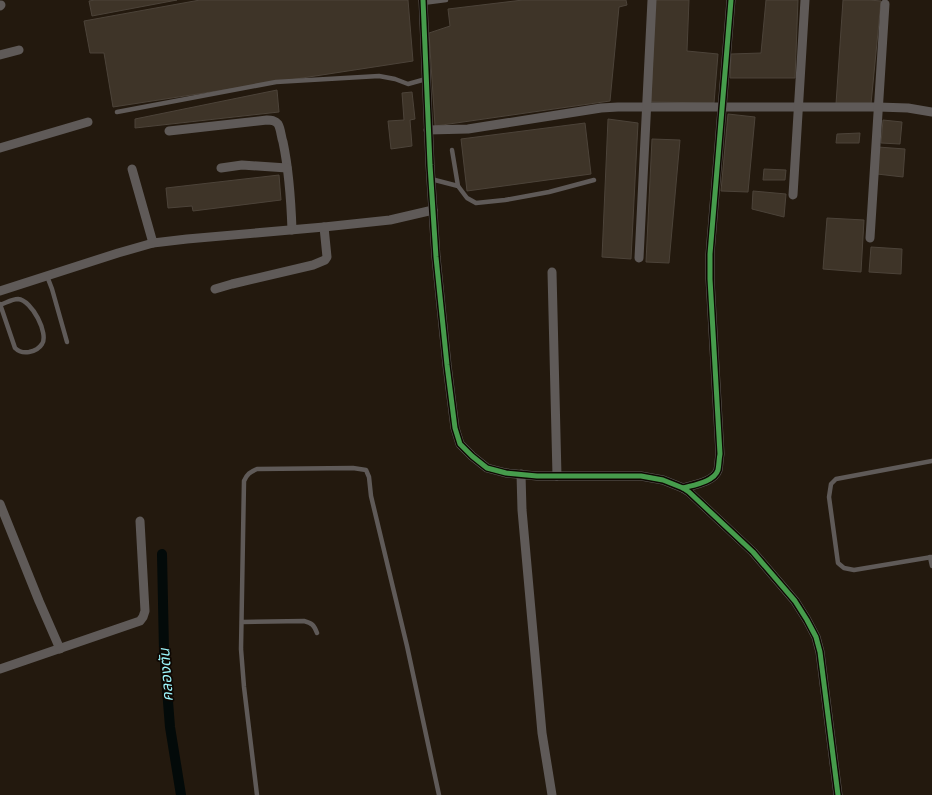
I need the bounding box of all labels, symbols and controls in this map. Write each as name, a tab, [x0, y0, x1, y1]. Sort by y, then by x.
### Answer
water label: คลองตัน	[154, 647, 176, 702]

